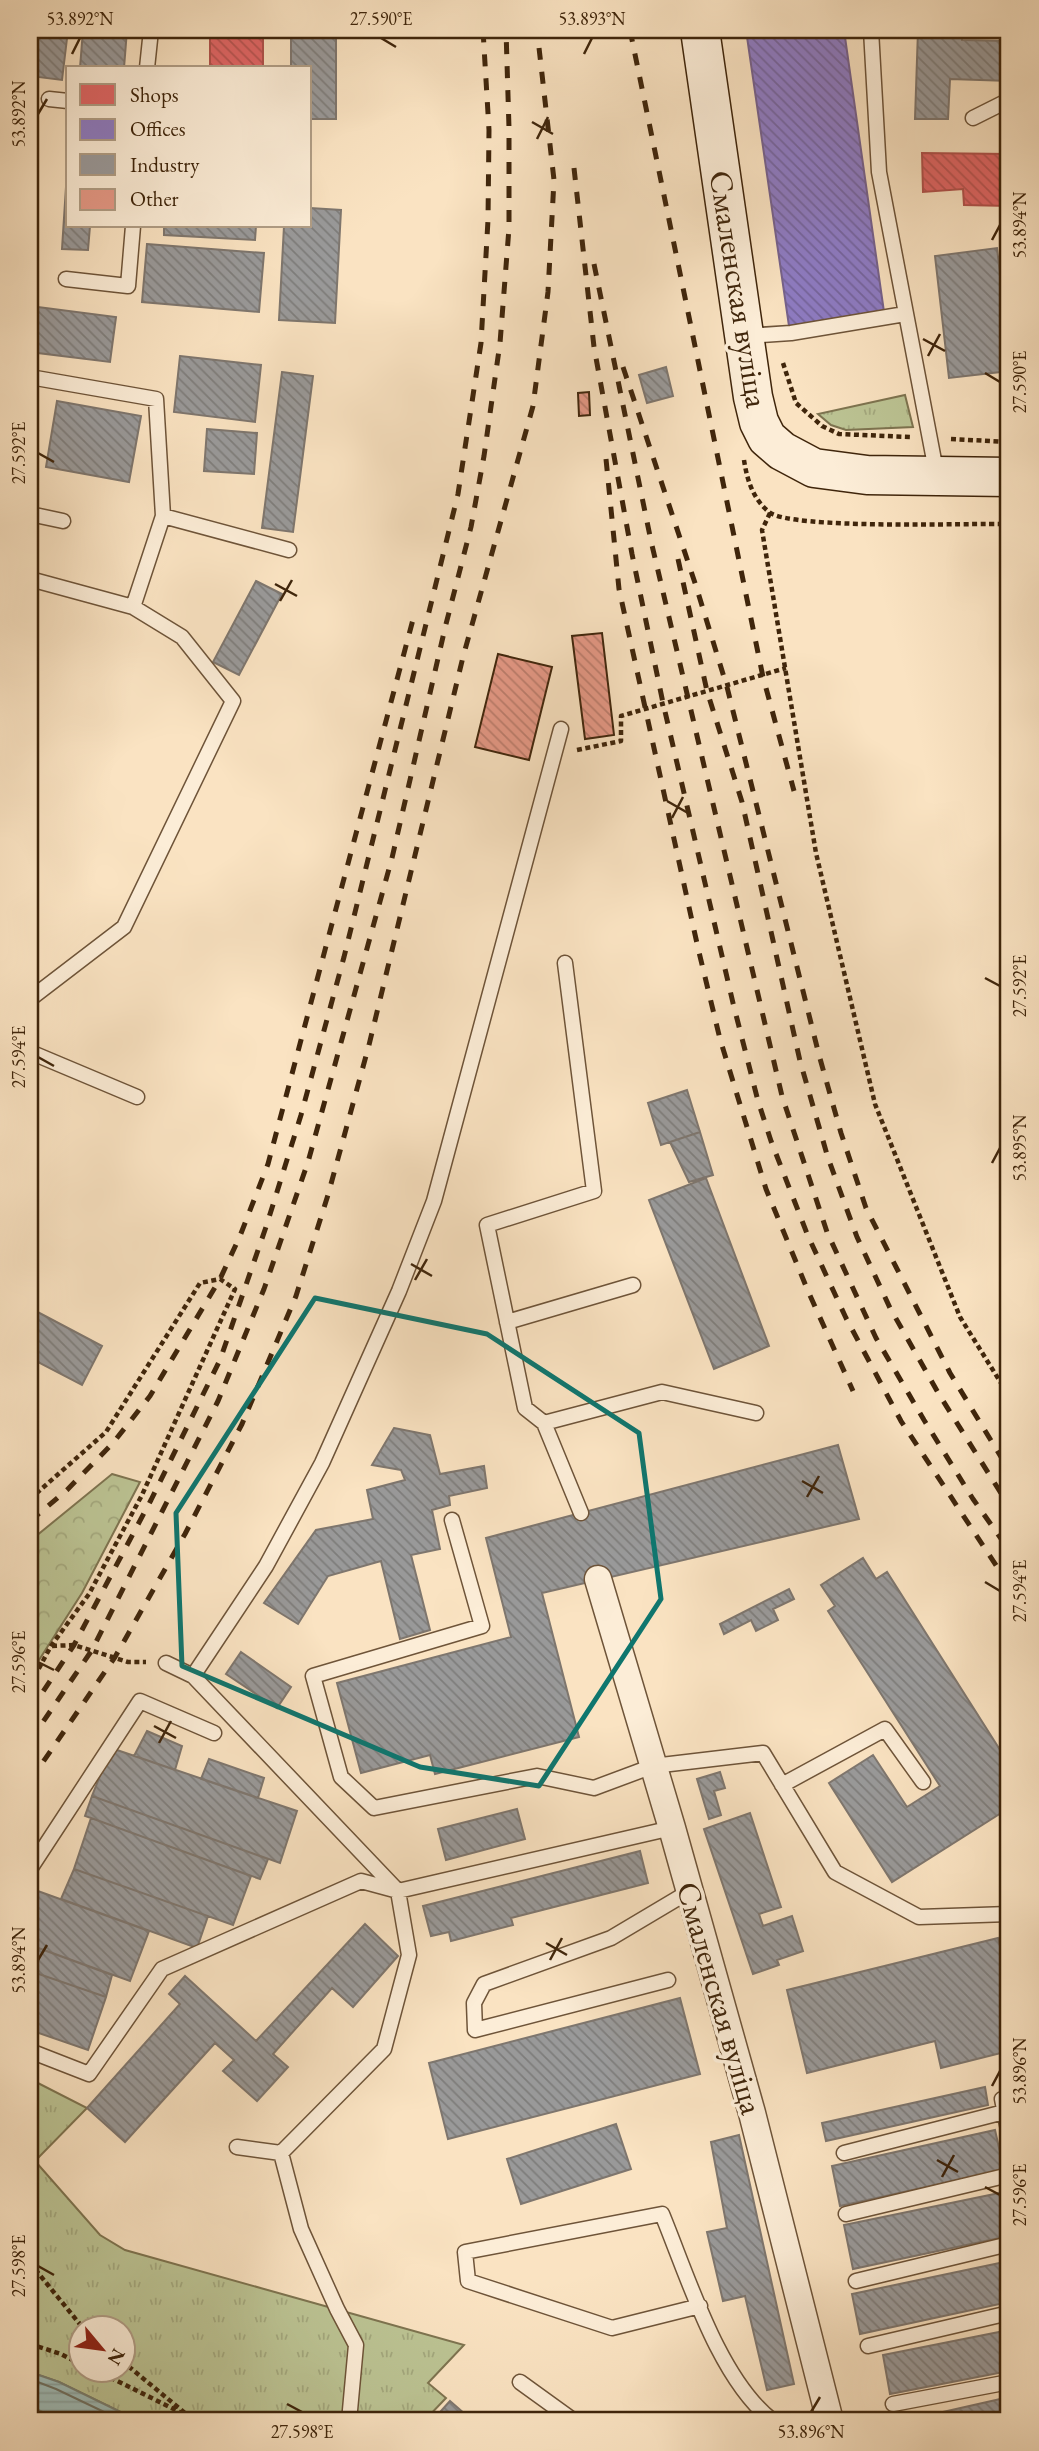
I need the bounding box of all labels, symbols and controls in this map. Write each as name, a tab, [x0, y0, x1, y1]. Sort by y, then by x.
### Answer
text: 53.892°N	[47, 7, 114, 30]
text: 27.590°E	[350, 7, 412, 30]
text: 53.893°N	[559, 7, 626, 30]
legend	[66, 66, 312, 228]
text: 53.892°N	[7, 80, 30, 147]
text: Shops	[130, 81, 179, 108]
text: Offices	[130, 115, 186, 142]
text: Industry	[130, 151, 200, 178]
street label: Смаленская вуліца	[700, 167, 779, 411]
text: Other	[130, 185, 179, 212]
text: 53.894°N	[1008, 191, 1031, 258]
text: 27.590°E	[1008, 351, 1031, 413]
text: 27.592°E	[7, 422, 30, 484]
text: 27.592°E	[1008, 955, 1031, 1017]
text: 27.594°E	[7, 1026, 30, 1088]
text: 53.895°N	[1008, 1114, 1031, 1181]
text: 27.594°E	[1008, 1560, 1031, 1622]
text: 27.596°E	[7, 1631, 30, 1693]
street label: Смаленская вуліца	[667, 1877, 773, 2119]
text: 53.894°N	[7, 1926, 30, 1993]
text: 53.896°N	[1008, 2037, 1031, 2104]
text: 27.596°E	[1008, 2164, 1031, 2226]
text: 27.598°E	[7, 2235, 30, 2297]
north arrow	[66, 2314, 136, 2384]
text: N	[101, 2344, 131, 2370]
text: 27.598°E	[271, 2420, 333, 2443]
text: 53.896°N	[778, 2420, 845, 2443]

